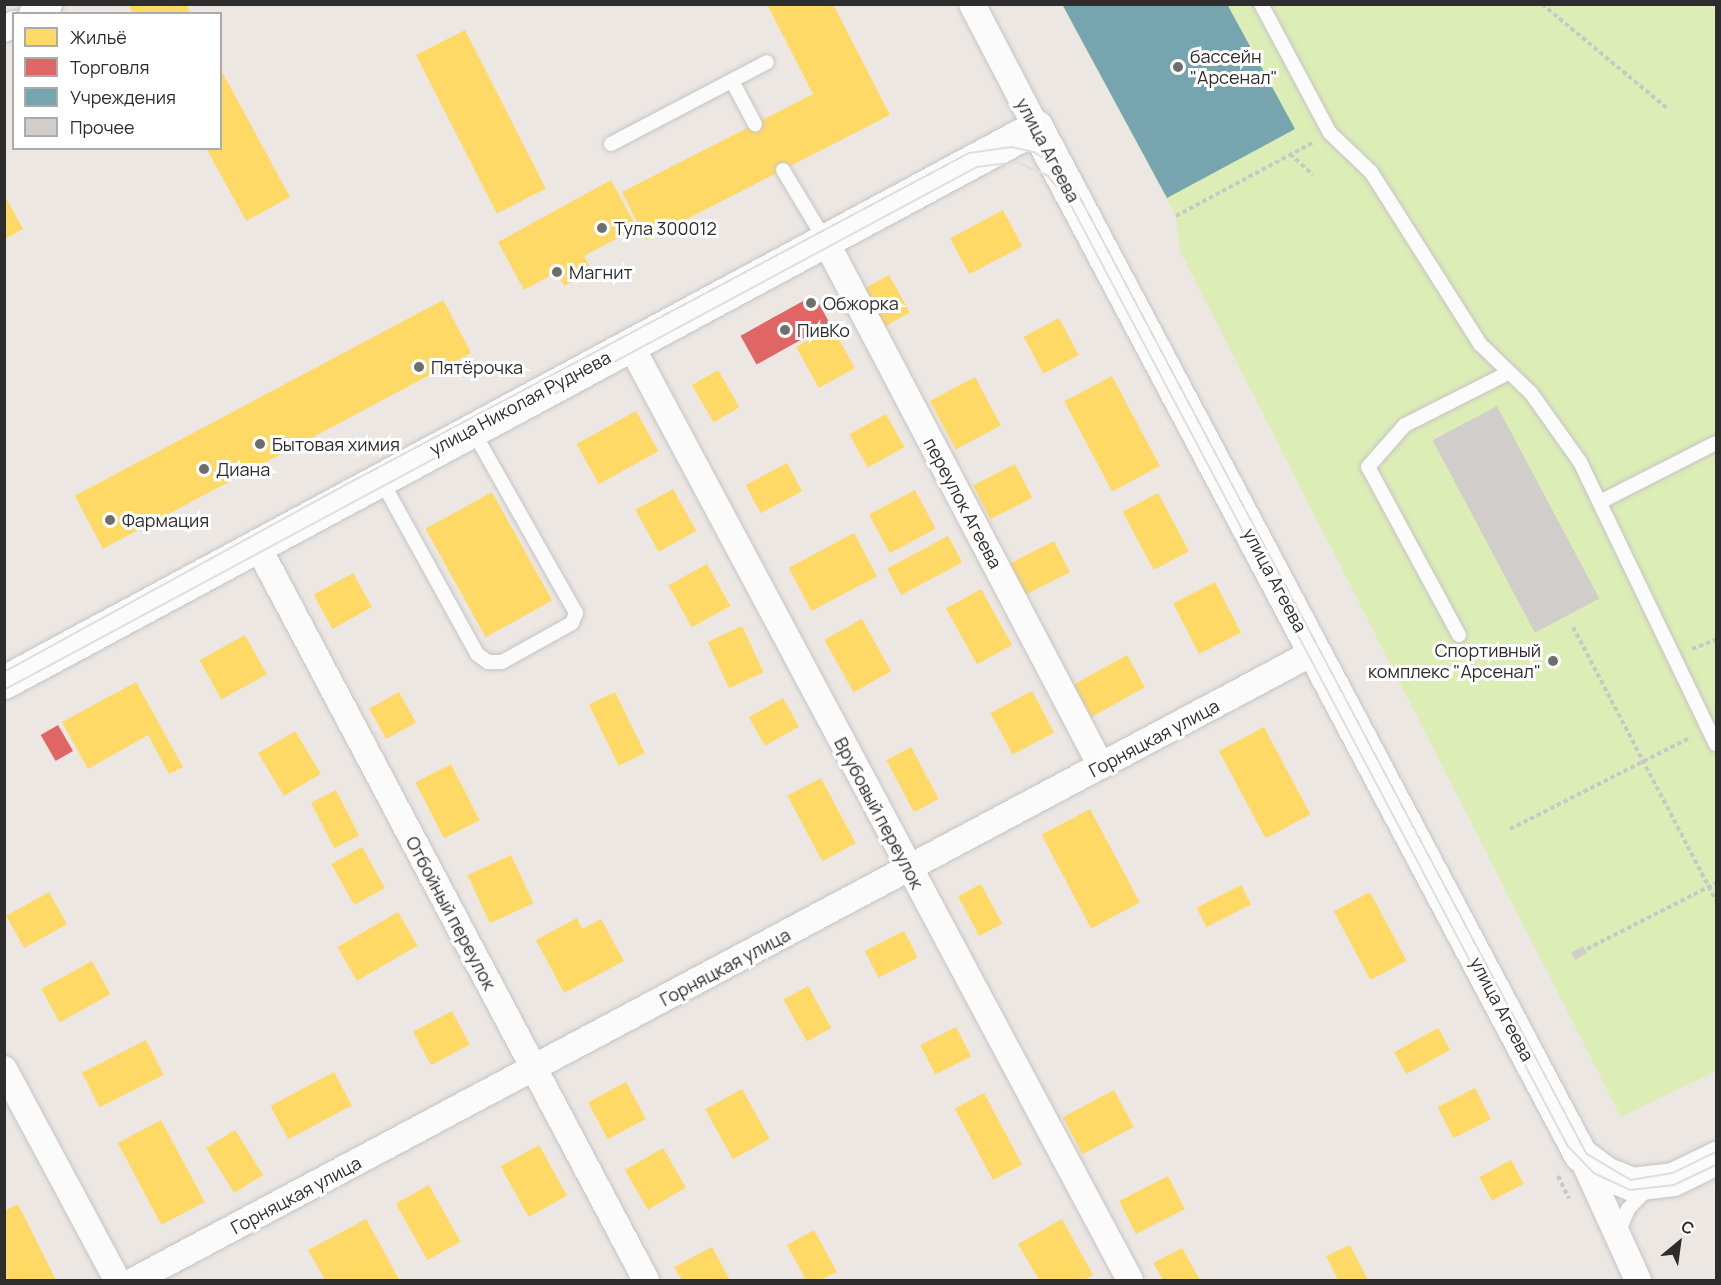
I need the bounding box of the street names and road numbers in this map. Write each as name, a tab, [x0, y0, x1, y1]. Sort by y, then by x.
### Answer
street label: улица Агеева	[1011, 94, 1085, 206]
street label: улица Николая Руднева	[426, 346, 614, 460]
street label: переулок Агеева	[919, 434, 1007, 572]
street label: улица Агеева	[1238, 524, 1312, 636]
street label: Горняцкая улица	[1085, 695, 1223, 781]
street label: Врубовый переулок	[830, 734, 928, 892]
street label: Отбойный переулок	[401, 832, 501, 994]
street label: Горняцкая улица	[656, 924, 794, 1010]
street label: улица Агеева	[1465, 953, 1539, 1065]
street label: Горняцкая улица	[227, 1152, 365, 1238]

